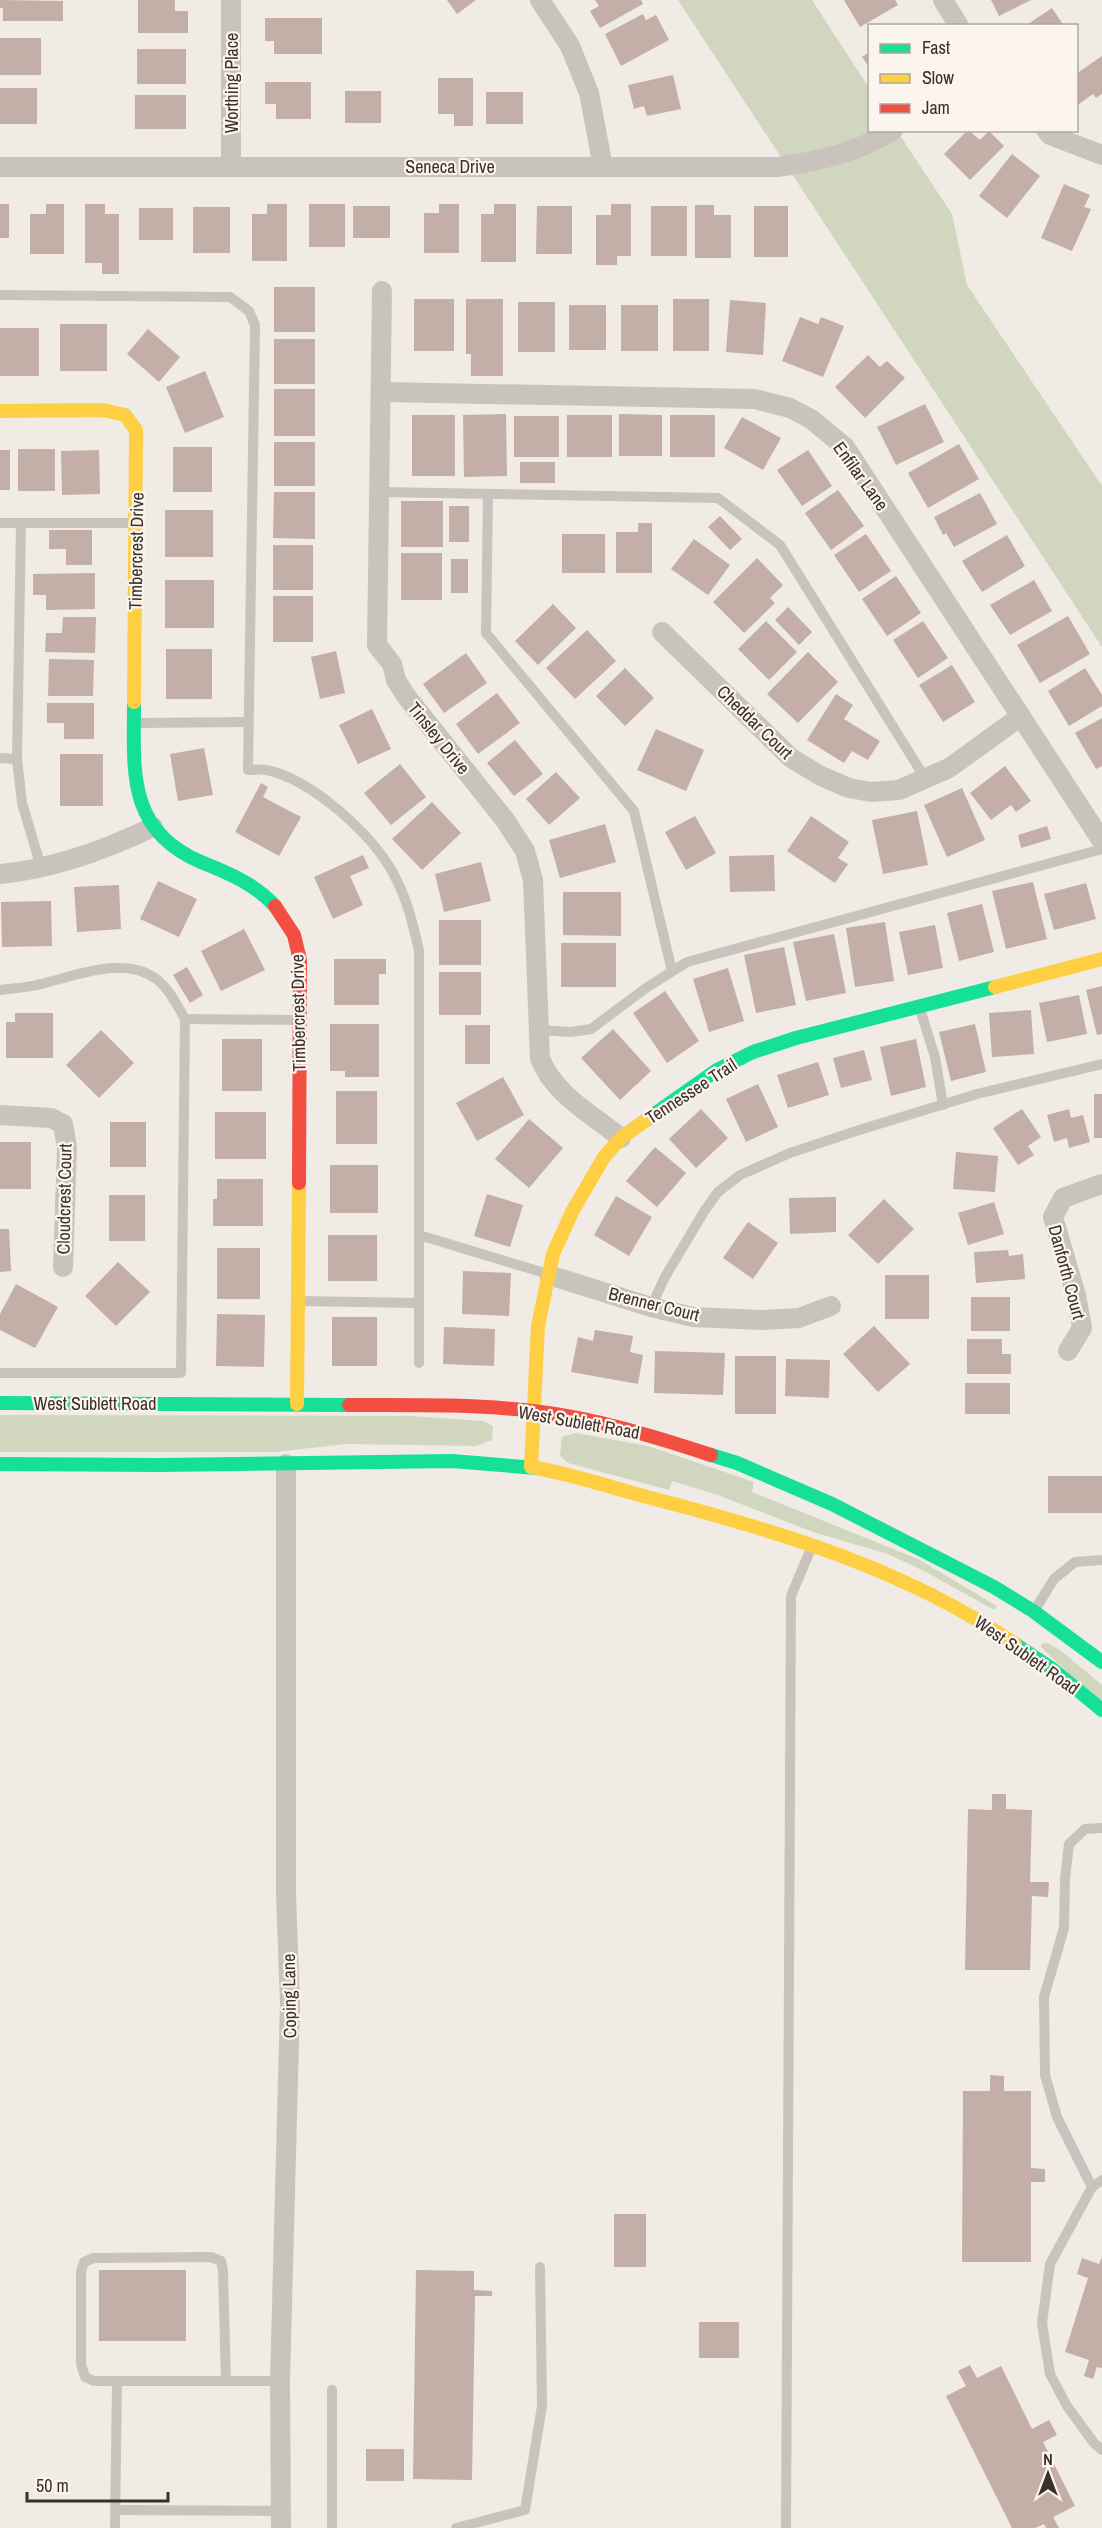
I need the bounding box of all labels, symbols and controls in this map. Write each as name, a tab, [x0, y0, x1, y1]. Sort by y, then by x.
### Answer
legend	[868, 24, 1078, 132]
street label: Worthing Place	[219, 33, 244, 133]
text: Fast	[922, 35, 950, 60]
text: Slow	[922, 65, 954, 90]
text: Jam	[922, 95, 950, 120]
street label: Seneca Drive	[405, 154, 495, 179]
street label: Enfilar Lane	[827, 436, 895, 516]
street label: Timbercrest Drive	[122, 492, 150, 610]
street label: Cheddar Court	[711, 679, 799, 765]
street label: Tinsley Drive	[402, 696, 476, 780]
street label: Timbercrest Drive	[284, 954, 312, 1072]
street label: Tennessee Trail	[640, 1052, 742, 1130]
street label: Cloudcrest Court	[51, 1143, 77, 1255]
street label: Danforth Court	[1042, 1222, 1092, 1322]
street label: Brenner Court	[606, 1281, 702, 1327]
street label: West Sublett Road	[34, 1391, 156, 1416]
street label: West Sublett Road	[516, 1399, 642, 1445]
street label: West Sublett Road	[970, 1610, 1084, 1700]
street label: Coping Lane	[276, 1954, 302, 2038]
north arrow	[1018, 2444, 1078, 2504]
text: N	[1043, 2448, 1053, 2470]
scale bar	[27, 2465, 168, 2503]
text: 50 m	[36, 2473, 69, 2498]

